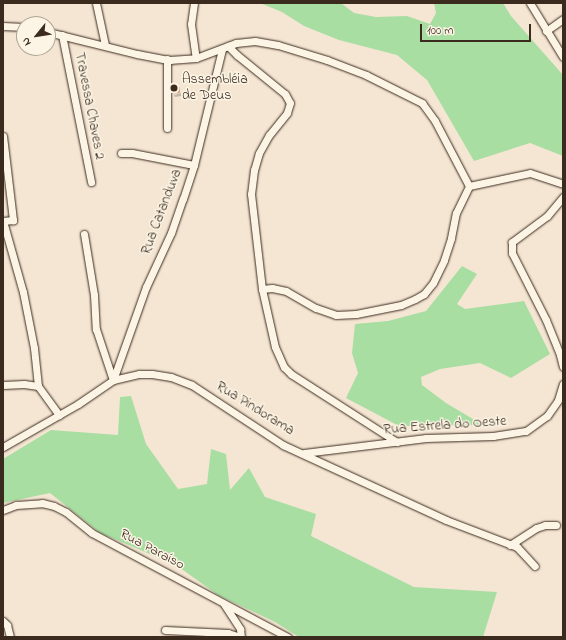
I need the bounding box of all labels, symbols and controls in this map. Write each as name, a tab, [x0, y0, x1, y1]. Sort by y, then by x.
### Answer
north arrow	[16, 16, 56, 56]
scale bar	[422, 16, 533, 42]
text: 100 m	[427, 22, 454, 40]
text: N	[18, 34, 35, 49]
street label: Travessa Chaves 2	[70, 51, 108, 161]
place label: Assembléia de Deus	[182, 72, 248, 104]
marker: Assembléia de Deus	[169, 83, 179, 93]
street label: Rua Catanduva	[138, 167, 186, 257]
street label: Rua Pindorama	[213, 378, 297, 440]
street label: Rua Estrela do Oeste	[383, 413, 507, 439]
street label: Rua Paraíso	[117, 526, 187, 574]

